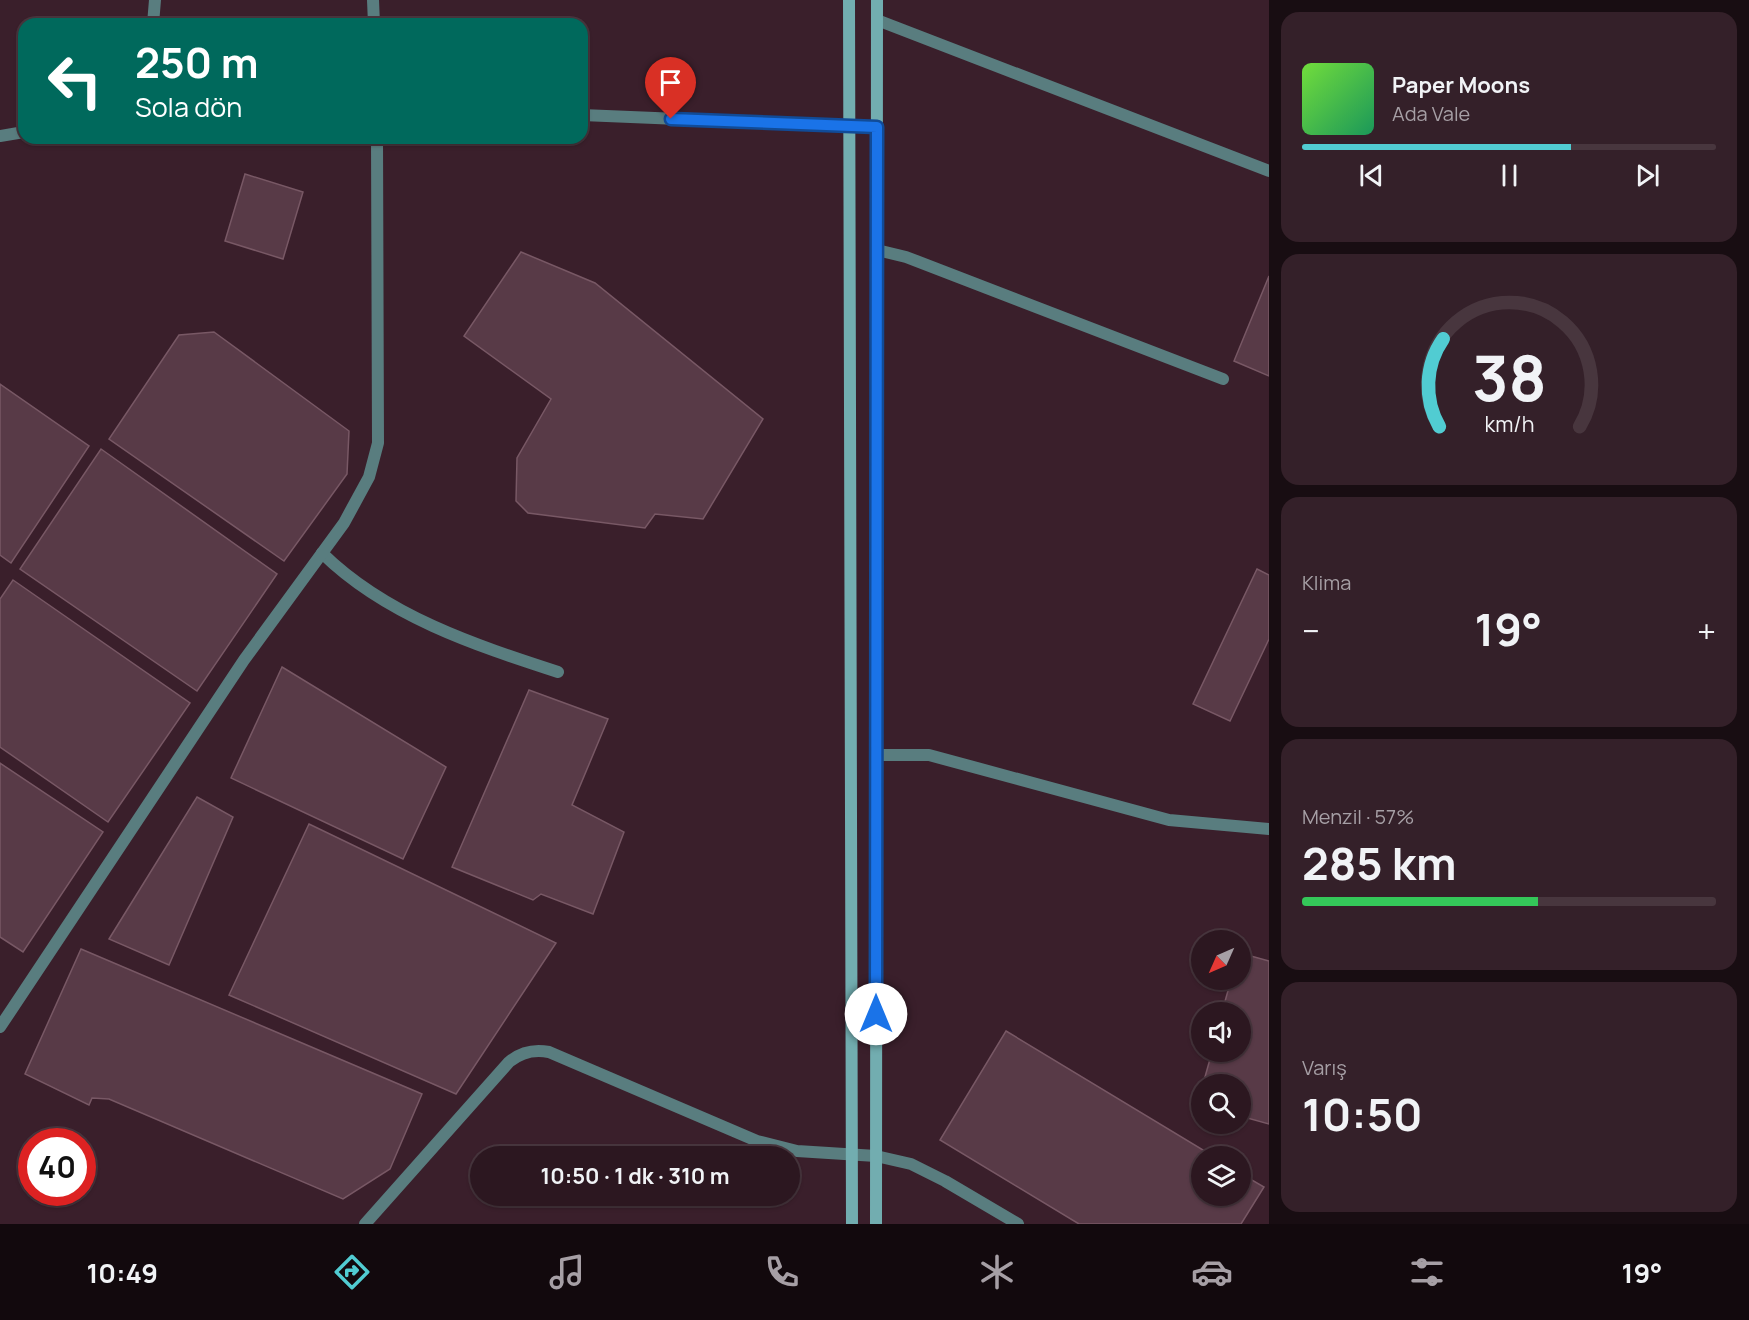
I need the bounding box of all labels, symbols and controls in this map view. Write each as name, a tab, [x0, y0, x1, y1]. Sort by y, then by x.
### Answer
text: 250 m	[135, 33, 258, 91]
icon: left	[36, 42, 114, 120]
pin	[645, 57, 696, 119]
icon: arrive	[654, 66, 687, 99]
text: Paper Moons	[1392, 70, 1530, 100]
text: Sola dön	[135, 88, 242, 125]
text: Ada Vale	[1392, 100, 1470, 127]
icon: previous	[1355, 159, 1388, 192]
icon: pause	[1493, 159, 1526, 192]
icon: next	[1631, 159, 1664, 192]
text: 38	[1472, 334, 1546, 420]
text: km/h	[1484, 409, 1534, 438]
text: Klima	[1302, 569, 1351, 596]
text: 19°	[1474, 598, 1542, 660]
text: −	[1302, 608, 1320, 653]
text: +	[1697, 608, 1716, 653]
text: Menzil · 57%	[1302, 803, 1414, 830]
text: 285 km	[1302, 832, 1456, 894]
north arrow	[1191, 930, 1251, 990]
map controls	[1191, 930, 1251, 1206]
position arrow	[844, 982, 908, 1046]
button: sound	[1191, 1002, 1251, 1062]
text: Varış	[1302, 1054, 1347, 1081]
button: search	[1191, 1074, 1251, 1134]
text: 10:50	[1302, 1083, 1423, 1145]
speed limit sign: 40	[18, 1128, 96, 1206]
button: layers	[1191, 1146, 1251, 1206]
text: 10:50 · 1 dk · 310 m	[541, 1161, 729, 1191]
icon: directions	[331, 1251, 373, 1293]
icon: music	[546, 1251, 588, 1293]
icon: phone	[761, 1251, 803, 1293]
icon: climate	[976, 1251, 1018, 1293]
icon: car	[1191, 1251, 1233, 1293]
icon: filters	[1406, 1251, 1448, 1293]
text: 10:49	[87, 1254, 158, 1291]
text: 19°	[1622, 1254, 1662, 1291]

